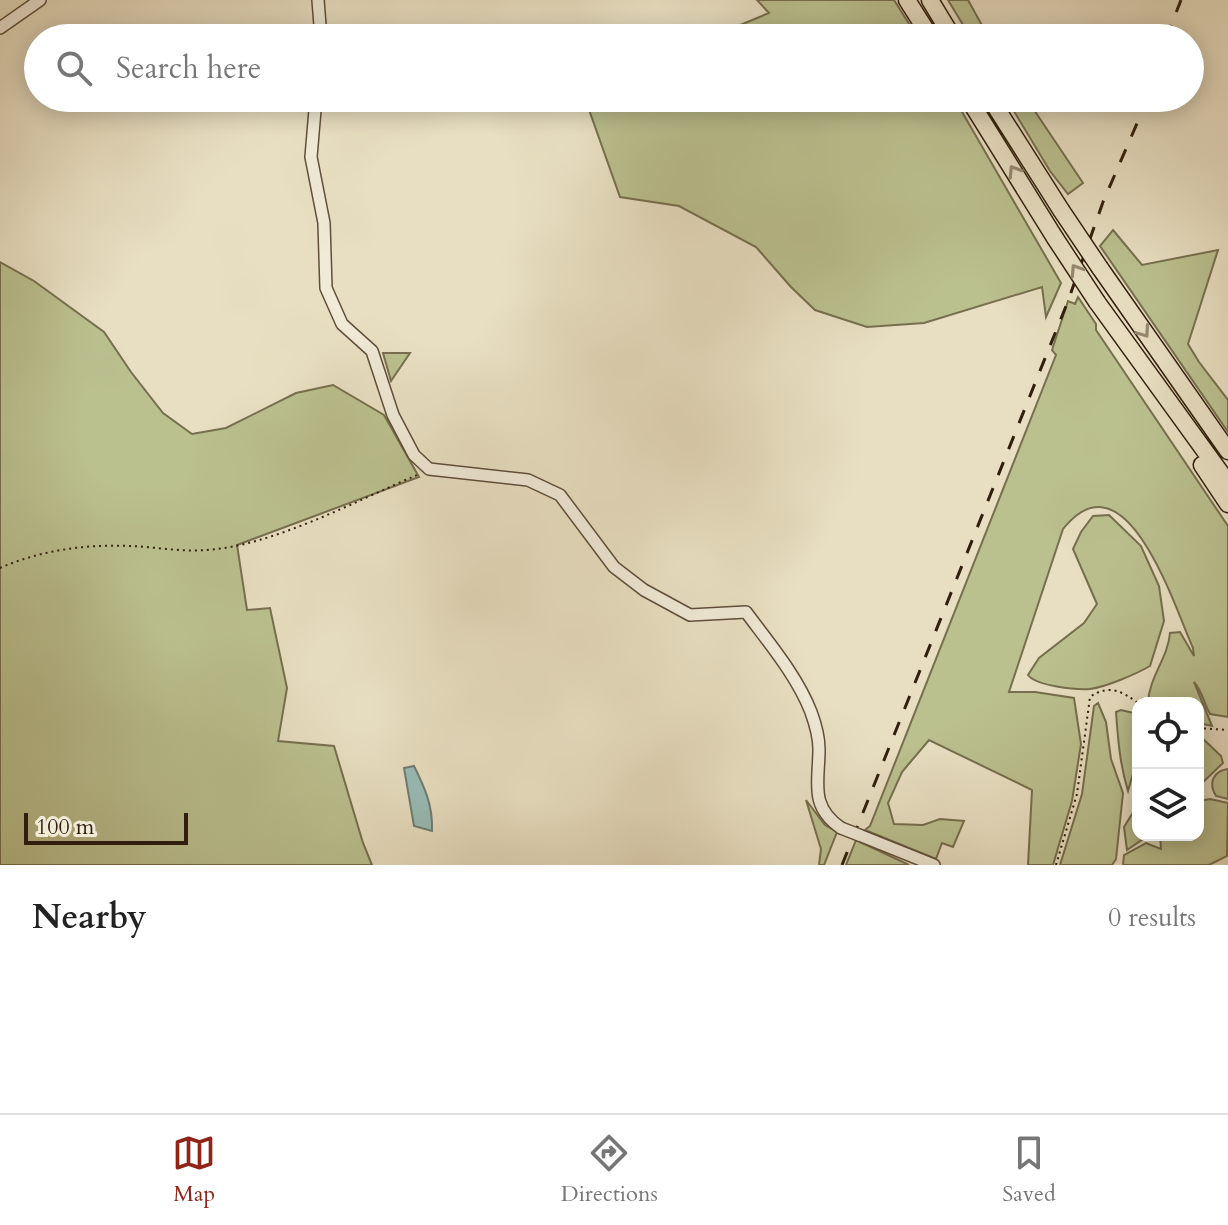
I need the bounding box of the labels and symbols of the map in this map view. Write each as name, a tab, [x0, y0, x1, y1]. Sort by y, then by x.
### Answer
one-way arrow	[1008, 166, 1023, 180]
one-way arrow	[1071, 264, 1086, 278]
one-way arrow	[1134, 324, 1149, 338]
scale bar	[24, 809, 188, 845]

